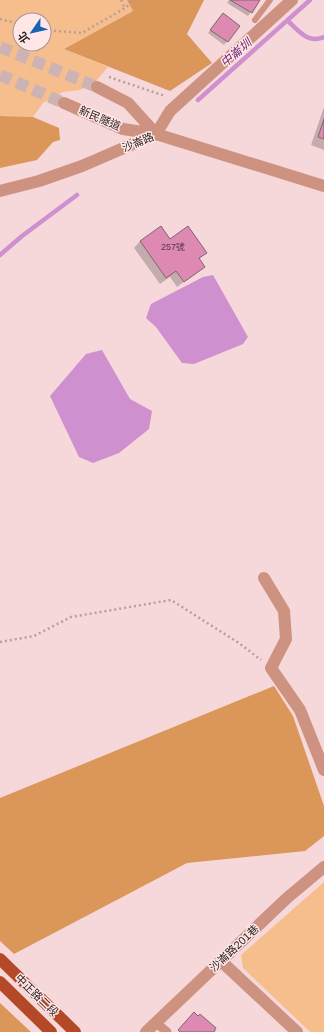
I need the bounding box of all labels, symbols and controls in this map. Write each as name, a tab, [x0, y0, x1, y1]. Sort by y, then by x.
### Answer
north arrow	[12, 12, 52, 52]
text: 北	[16, 30, 32, 46]
water label: 中崙圳	[218, 35, 256, 70]
street label: 新民隧道	[77, 104, 123, 132]
street label: 沙崙路	[120, 130, 156, 154]
house number: 257號	[161, 242, 185, 252]
street label: 沙崙路201巷	[207, 922, 261, 974]
street label: 中正路二段	[13, 972, 61, 1018]

